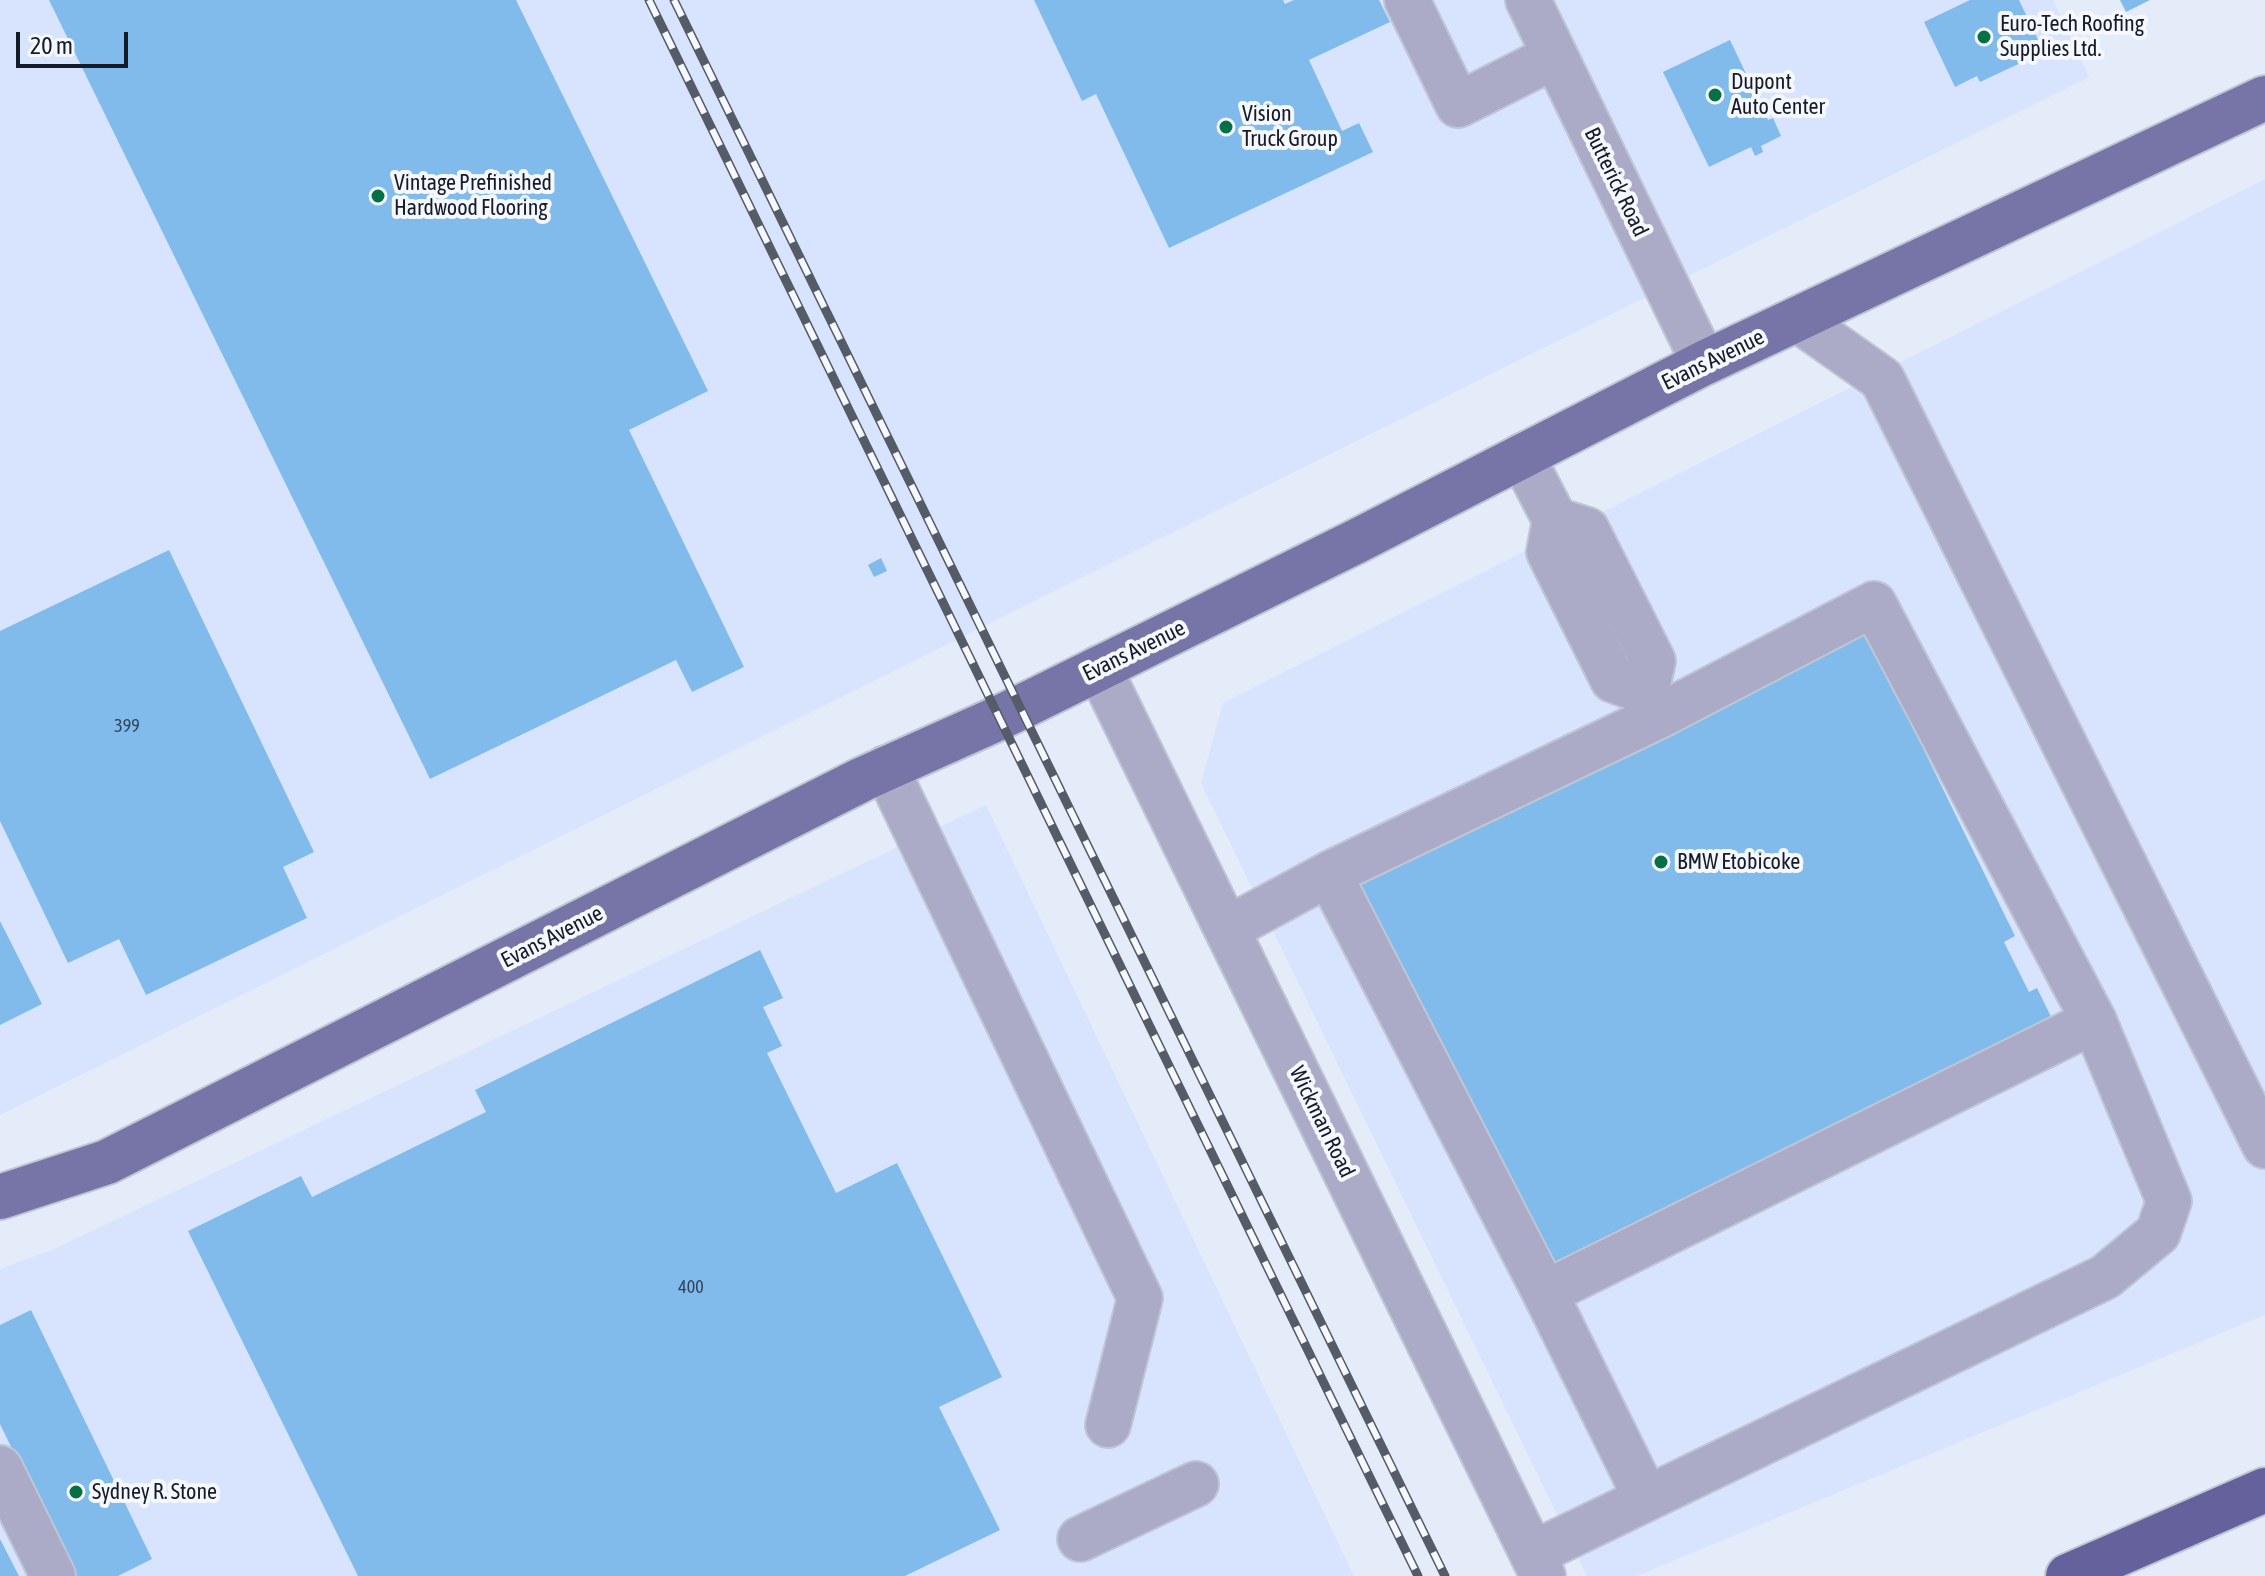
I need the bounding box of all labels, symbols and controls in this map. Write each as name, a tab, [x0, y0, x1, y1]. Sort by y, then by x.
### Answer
place label: Euro-Tech Roofing Supplies Ltd.	[2000, 11, 2144, 62]
scale bar	[20, 16, 132, 66]
marker: Euro-Tech Roofing Supplies Ltd.	[1975, 28, 1993, 46]
text: 20 m	[30, 32, 73, 59]
place label: Dupont Auto Center	[1731, 69, 1825, 120]
marker: Dupont Auto Center	[1706, 86, 1724, 104]
place label: Vision Truck Group	[1242, 101, 1338, 152]
marker: Vision Truck Group	[1217, 118, 1235, 136]
street label: Butterick Road	[1578, 123, 1654, 241]
place label: Vintage Prefinished Hardwood Flooring	[394, 170, 552, 222]
marker: Vintage Prefinished Hardwood Flooring	[369, 187, 387, 205]
street label: Evans Avenue	[1657, 324, 1769, 396]
street label: Evans Avenue	[1078, 615, 1190, 687]
house number: 399	[114, 715, 140, 737]
place label: BMW Etobicoke	[1677, 849, 1800, 875]
marker: BMW Etobicoke	[1652, 853, 1670, 871]
street label: Evans Avenue	[497, 900, 607, 974]
street label: Wickman Road	[1284, 1062, 1360, 1182]
house number: 400	[678, 1276, 704, 1298]
place label: Sydney R. Stone	[92, 1479, 217, 1505]
marker: Sydney R. Stone	[67, 1483, 85, 1501]

